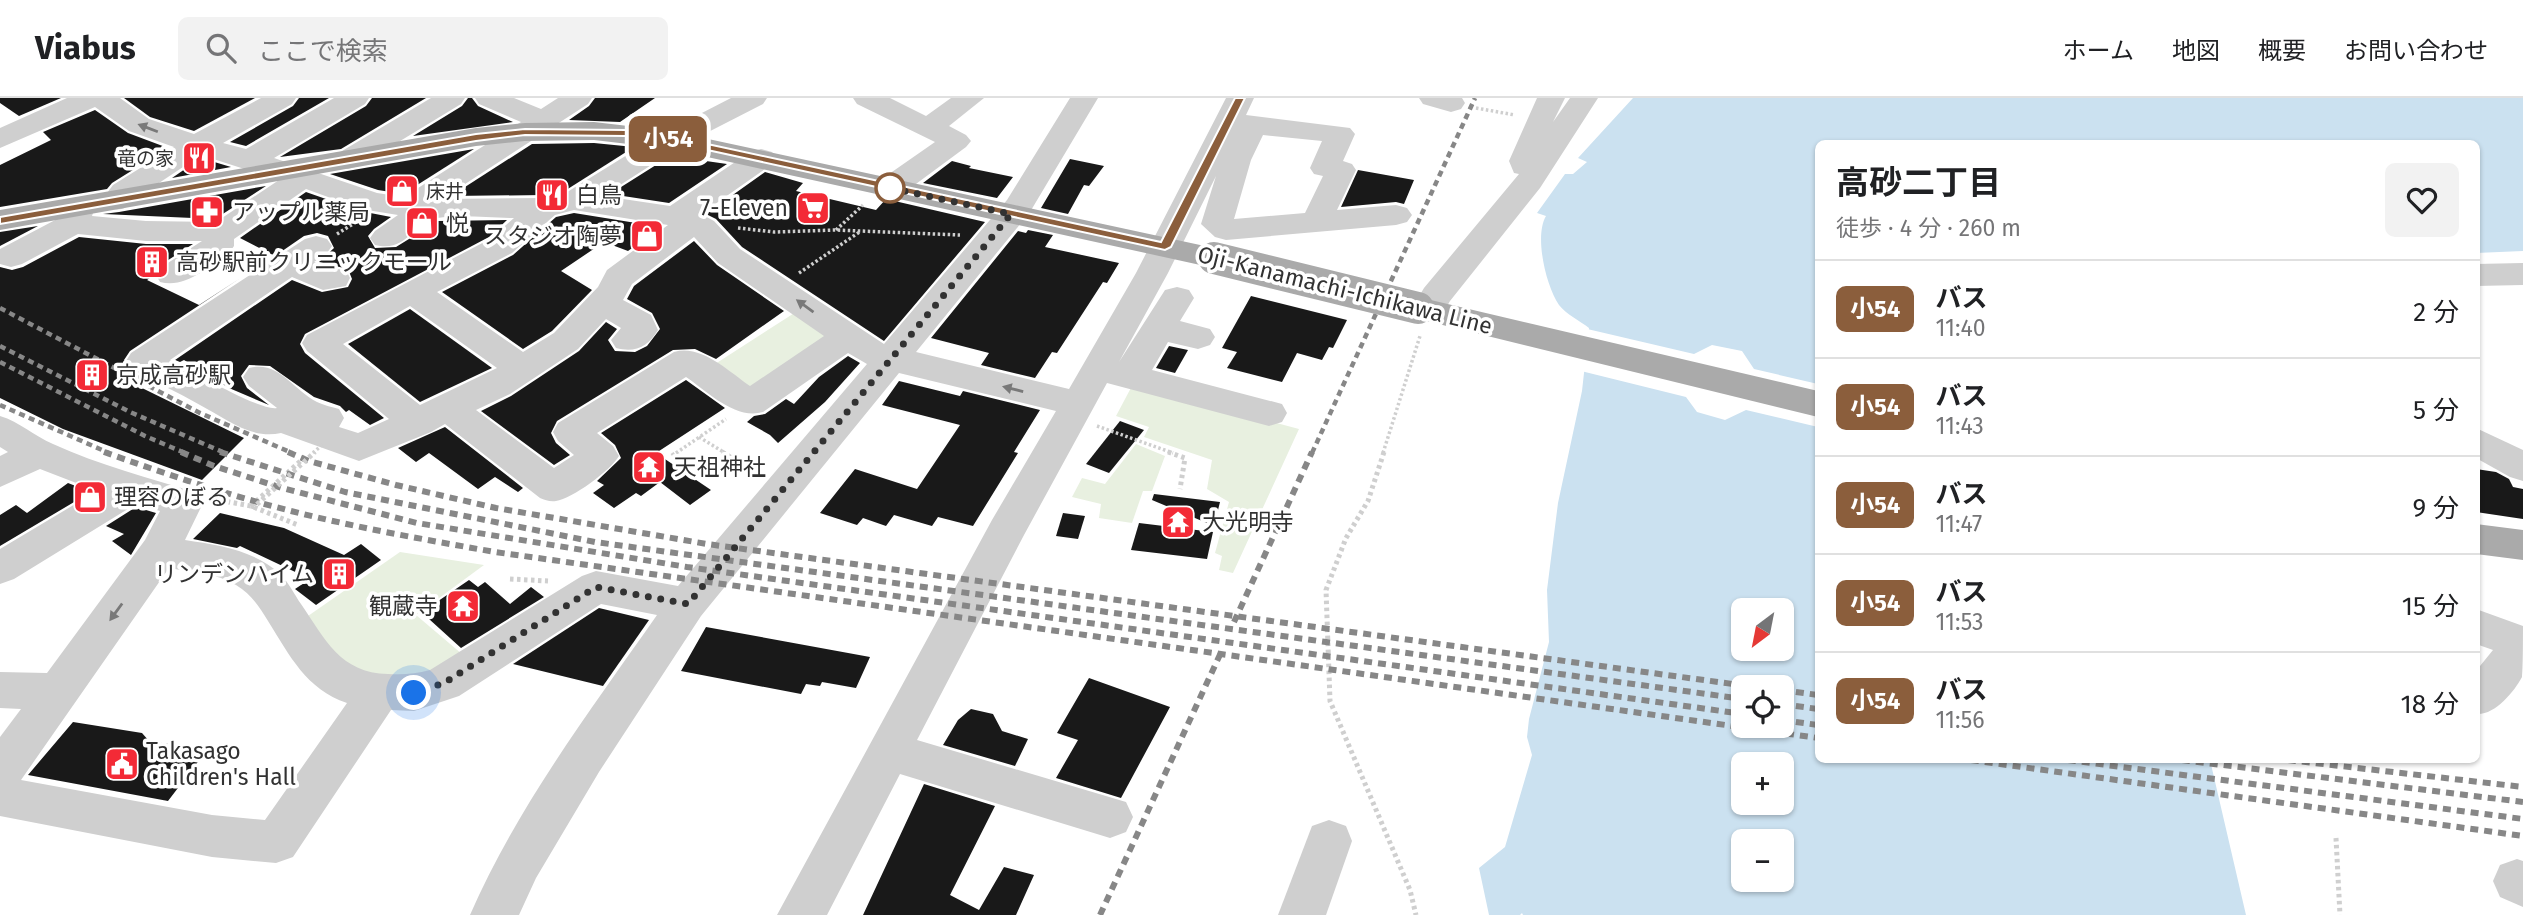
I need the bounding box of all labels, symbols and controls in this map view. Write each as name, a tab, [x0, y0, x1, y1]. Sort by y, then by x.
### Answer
search box	[178, 17, 668, 80]
text: Viabus	[35, 28, 136, 68]
icon: search	[202, 29, 240, 67]
text: ここで検索	[258, 36, 388, 67]
text: ホーム	[2063, 37, 2134, 65]
text: 地図	[2172, 37, 2220, 65]
text: 概要	[2258, 37, 2306, 65]
text: お問い合わせ	[2344, 37, 2488, 65]
line badge: 小54	[628, 116, 708, 162]
one-way arrow	[137, 122, 158, 133]
text: 小54	[643, 125, 693, 153]
restaurant icon: 竜の家	[180, 139, 218, 177]
place label: 竜の家	[117, 147, 174, 170]
text: 高砂二丁目	[1836, 163, 2001, 203]
button: heart	[2385, 163, 2459, 237]
shop icon: 床井	[383, 172, 421, 210]
unlabelled marker	[875, 173, 905, 203]
restaurant icon: 白鳥	[533, 176, 571, 214]
place label: 床井	[426, 180, 464, 203]
place label: 白鳥	[576, 181, 622, 209]
supermarket icon: 7-Eleven	[794, 189, 832, 227]
pharmacy icon: アップル薬局	[188, 193, 226, 231]
place label: 7-Eleven	[700, 194, 788, 222]
place label: アップル薬局	[232, 198, 370, 226]
shop icon: 悦	[403, 204, 441, 242]
place label: 悦	[446, 209, 469, 237]
text: 徒歩 · 4 分 · 260 m	[1836, 214, 2021, 242]
shop icon: スタジオ陶夢	[628, 217, 666, 255]
place label: スタジオ陶夢	[484, 222, 622, 250]
street label: Oji-Kanamachi-Ichikawa Line	[1195, 240, 1495, 340]
building icon: 高砂駅前クリニックモール	[133, 243, 171, 281]
place label: 高砂駅前クリニックモール	[176, 248, 452, 276]
text: バス	[1935, 283, 1987, 314]
text: 小54	[1850, 295, 1900, 323]
text: 2 分	[2413, 297, 2459, 328]
one-way arrow	[796, 299, 814, 313]
text: 11:40	[1935, 314, 1986, 342]
building icon: 京成高砂駅	[73, 356, 111, 394]
place label: 京成高砂駅	[116, 361, 231, 389]
text: バス	[1935, 381, 1987, 412]
one-way arrow	[1002, 383, 1024, 394]
text: 小54	[1850, 393, 1900, 421]
text: 5 分	[2413, 395, 2459, 426]
text: 11:43	[1935, 412, 1984, 440]
temple icon: 天祖神社	[630, 448, 668, 486]
place label: 天祖神社	[674, 453, 766, 481]
shop icon: 理容のぼる	[71, 478, 109, 516]
text: バス	[1935, 479, 1987, 510]
place label: 理容のぼる	[114, 483, 229, 511]
text: 小54	[1850, 491, 1900, 519]
text: 9 分	[2412, 493, 2459, 524]
temple icon: 大光明寺	[1159, 503, 1197, 541]
place label: 大光明寺	[1202, 508, 1294, 536]
text: 11:47	[1935, 510, 1982, 538]
building icon: リンデンハイム	[320, 555, 358, 593]
place label: リンデンハイム	[154, 560, 314, 588]
text: バス	[1935, 577, 1987, 608]
temple icon: 観蔵寺	[444, 587, 482, 625]
text: 小54	[1850, 589, 1900, 617]
text: 15 分	[2402, 591, 2459, 622]
place label: 観蔵寺	[369, 592, 438, 620]
north arrow	[1731, 598, 1794, 662]
map controls	[1731, 598, 1794, 892]
one-way arrow	[109, 603, 123, 621]
text: 11:53	[1935, 608, 1984, 636]
your location	[396, 675, 431, 710]
button: locate	[1731, 675, 1794, 738]
text: バス	[1935, 675, 1987, 706]
text: 小54	[1850, 687, 1900, 715]
text: 18 分	[2401, 689, 2459, 720]
text: 11:56	[1935, 706, 1984, 734]
place label: Takasago Children's Hall	[146, 737, 296, 791]
public building icon: Takasago Children's Hall	[103, 745, 141, 783]
button: +	[1731, 752, 1794, 815]
button: −	[1731, 829, 1794, 892]

